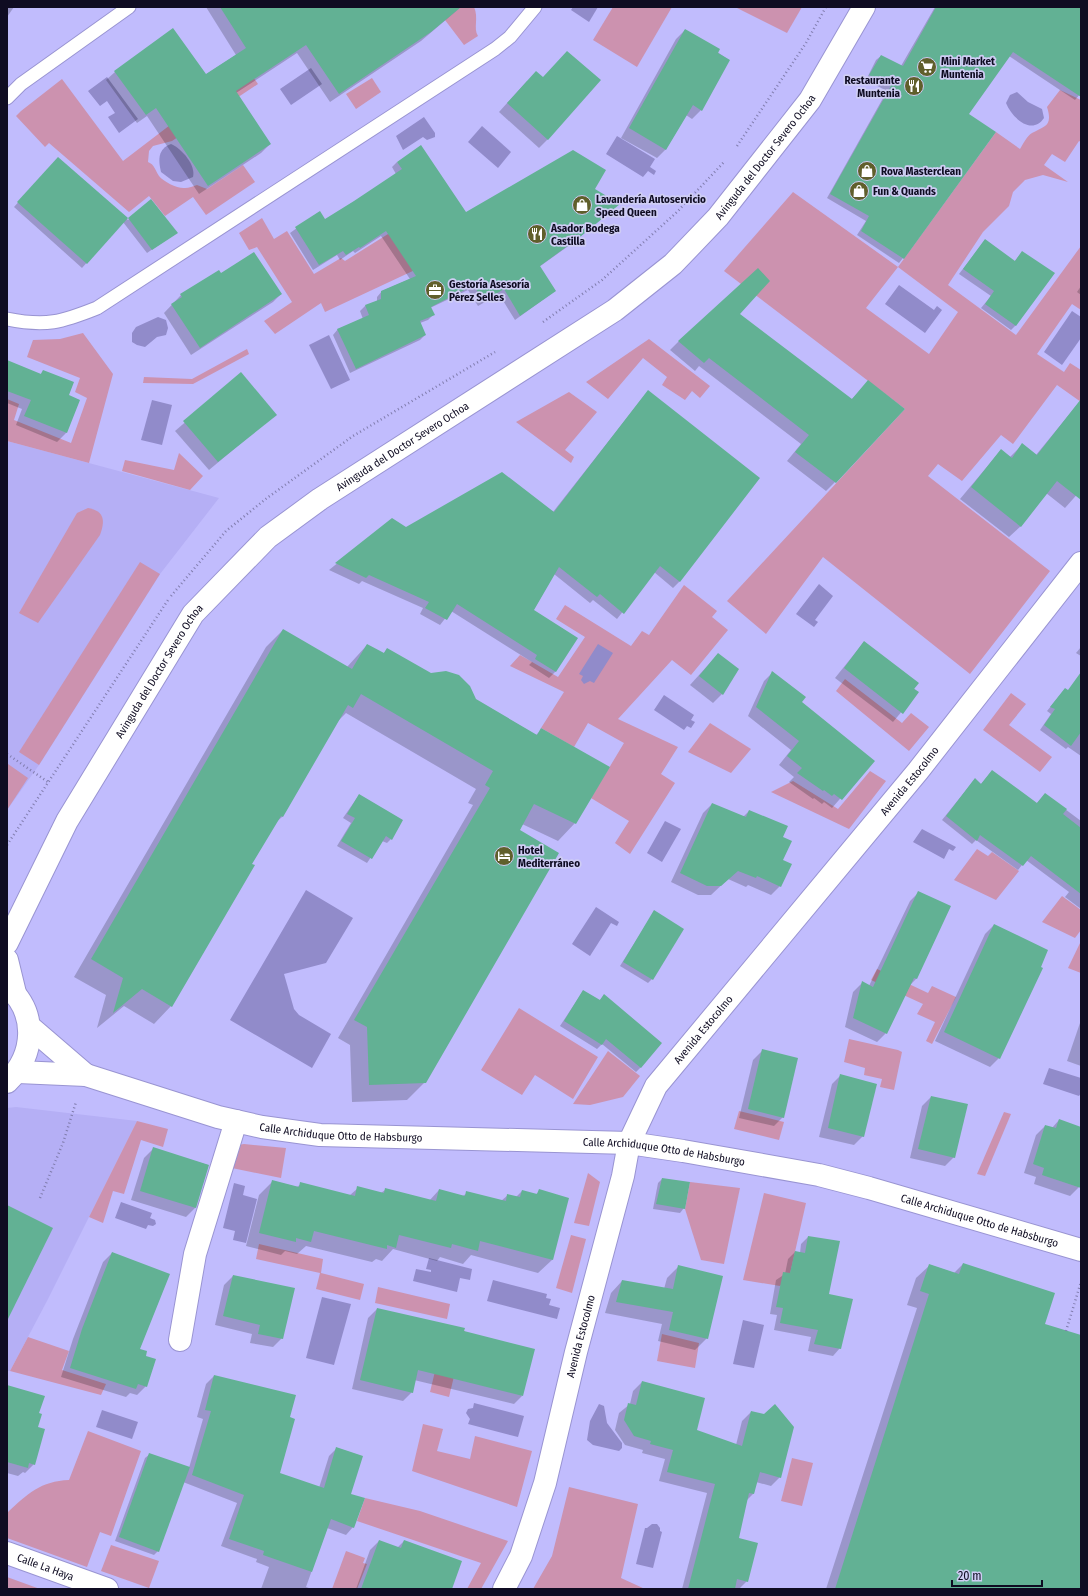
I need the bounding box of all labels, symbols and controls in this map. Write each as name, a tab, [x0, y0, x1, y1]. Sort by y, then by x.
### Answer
place label: Mini Market Muntenia	[941, 55, 995, 81]
supermarket icon: Mini Market Muntenia	[916, 56, 938, 78]
place label: Restaurante Muntenia	[844, 74, 901, 100]
restaurant icon: Restaurante Muntenia	[903, 75, 925, 97]
street label: Avinguda del Doctor Severo Ochoa	[713, 93, 819, 222]
shop icon: Rova Masterclean	[856, 160, 878, 182]
place label: Rova Masterclean	[881, 165, 961, 178]
shop icon: Fun & Quands	[848, 180, 870, 202]
place label: Fun & Quands	[873, 185, 936, 198]
place label: Lavandería Autoservicio Speed Queen	[596, 193, 706, 219]
shop icon: Lavandería Autoservicio Speed Queen	[571, 194, 593, 216]
place label: Asador Bodega Castilla	[550, 222, 620, 248]
restaurant icon: Asador Bodega Castilla	[526, 223, 548, 245]
place label: Gestoría Asesoría Pérez Selles	[449, 278, 530, 304]
office icon: Gestoría Asesoría Pérez Selles	[424, 279, 446, 301]
street label: Avinguda del Doctor Severo Ochoa	[334, 399, 471, 494]
street label: Avinguda del Doctor Severo Ochoa	[113, 602, 206, 740]
street label: Avenida Estocolmo	[878, 744, 942, 818]
place label: Hotel Mediterráneo	[518, 844, 580, 870]
hotel icon: Hotel Mediterráneo	[493, 845, 515, 867]
street label: Avenida Estocolmo	[671, 993, 736, 1067]
street label: Calle Archiduque Otto de Habsburgo	[259, 1121, 423, 1145]
street label: Calle Archiduque Otto de Habsburgo	[583, 1136, 746, 1169]
street label: Calle Archiduque Otto de Habsburgo	[899, 1192, 1060, 1250]
street label: Avenida Estocolmo	[564, 1293, 598, 1379]
street label: Calle La Haya	[15, 1551, 76, 1584]
scale bar	[952, 1562, 1042, 1588]
text: 20 m	[958, 1569, 982, 1583]

